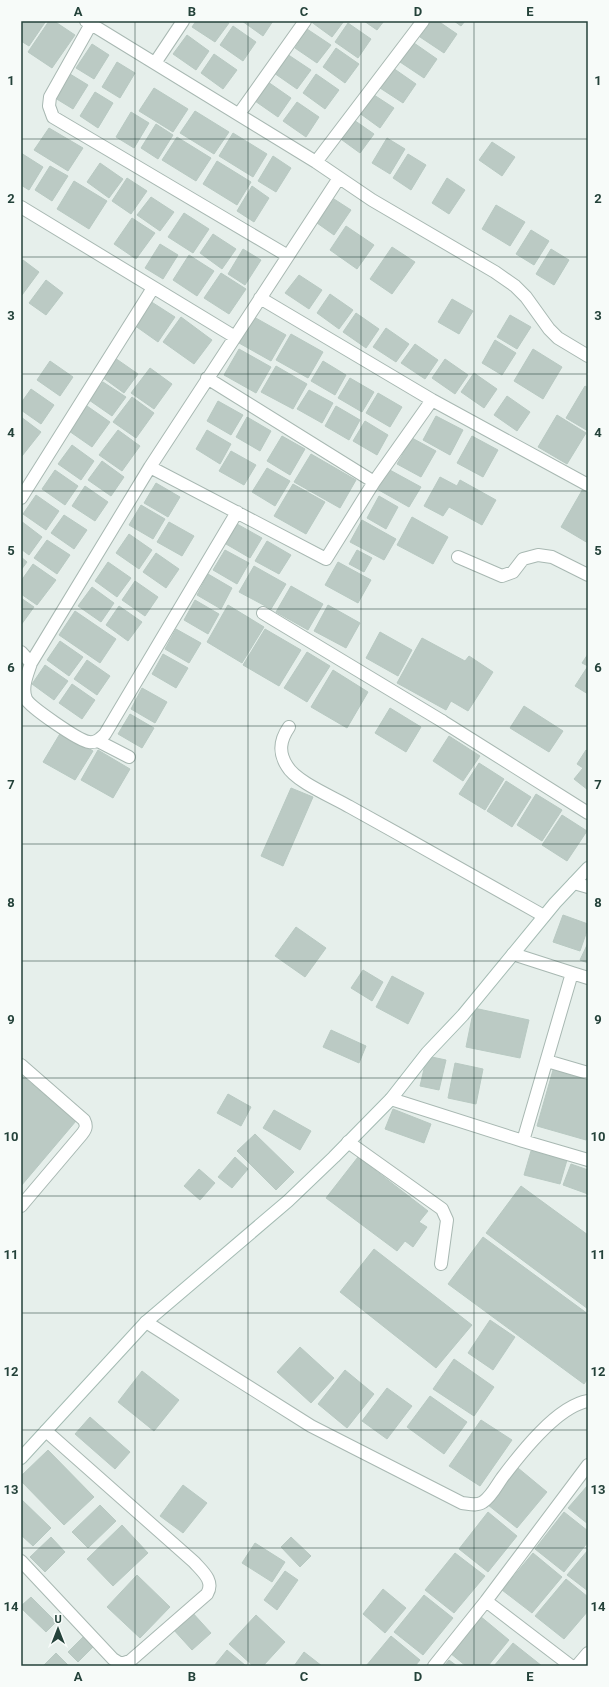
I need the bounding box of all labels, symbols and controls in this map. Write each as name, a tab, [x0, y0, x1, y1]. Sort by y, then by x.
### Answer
text: A	[74, 4, 83, 19]
text: B	[188, 4, 196, 19]
text: C	[300, 4, 309, 19]
text: D	[414, 4, 422, 19]
text: E	[526, 4, 534, 19]
text: 1	[7, 73, 15, 88]
text: 1	[594, 73, 602, 88]
text: 2	[7, 191, 15, 206]
text: 2	[594, 191, 602, 206]
text: 3	[7, 308, 15, 323]
text: 3	[594, 308, 602, 323]
text: 4	[7, 425, 15, 440]
text: 4	[594, 425, 602, 440]
text: 5	[7, 543, 15, 558]
text: 5	[594, 543, 602, 558]
text: 6	[7, 660, 15, 675]
text: 6	[594, 660, 602, 675]
text: 7	[7, 777, 15, 792]
text: 7	[594, 777, 602, 792]
text: 8	[7, 895, 15, 910]
text: 8	[594, 895, 602, 910]
text: 9	[7, 1012, 15, 1027]
text: 9	[594, 1012, 602, 1027]
text: 10	[4, 1129, 18, 1144]
text: 10	[591, 1129, 605, 1144]
text: 11	[4, 1247, 18, 1262]
text: 11	[591, 1247, 605, 1262]
text: 12	[4, 1364, 18, 1379]
text: 12	[591, 1364, 605, 1379]
text: 13	[4, 1482, 18, 1497]
text: 13	[591, 1482, 605, 1497]
text: 14	[4, 1599, 19, 1614]
text: 14	[591, 1599, 606, 1614]
north arrow	[38, 1609, 78, 1649]
text: U	[54, 1613, 62, 1626]
text: A	[74, 1669, 83, 1684]
text: B	[188, 1669, 196, 1684]
text: C	[300, 1669, 309, 1684]
text: D	[414, 1669, 422, 1684]
text: E	[526, 1669, 534, 1684]

